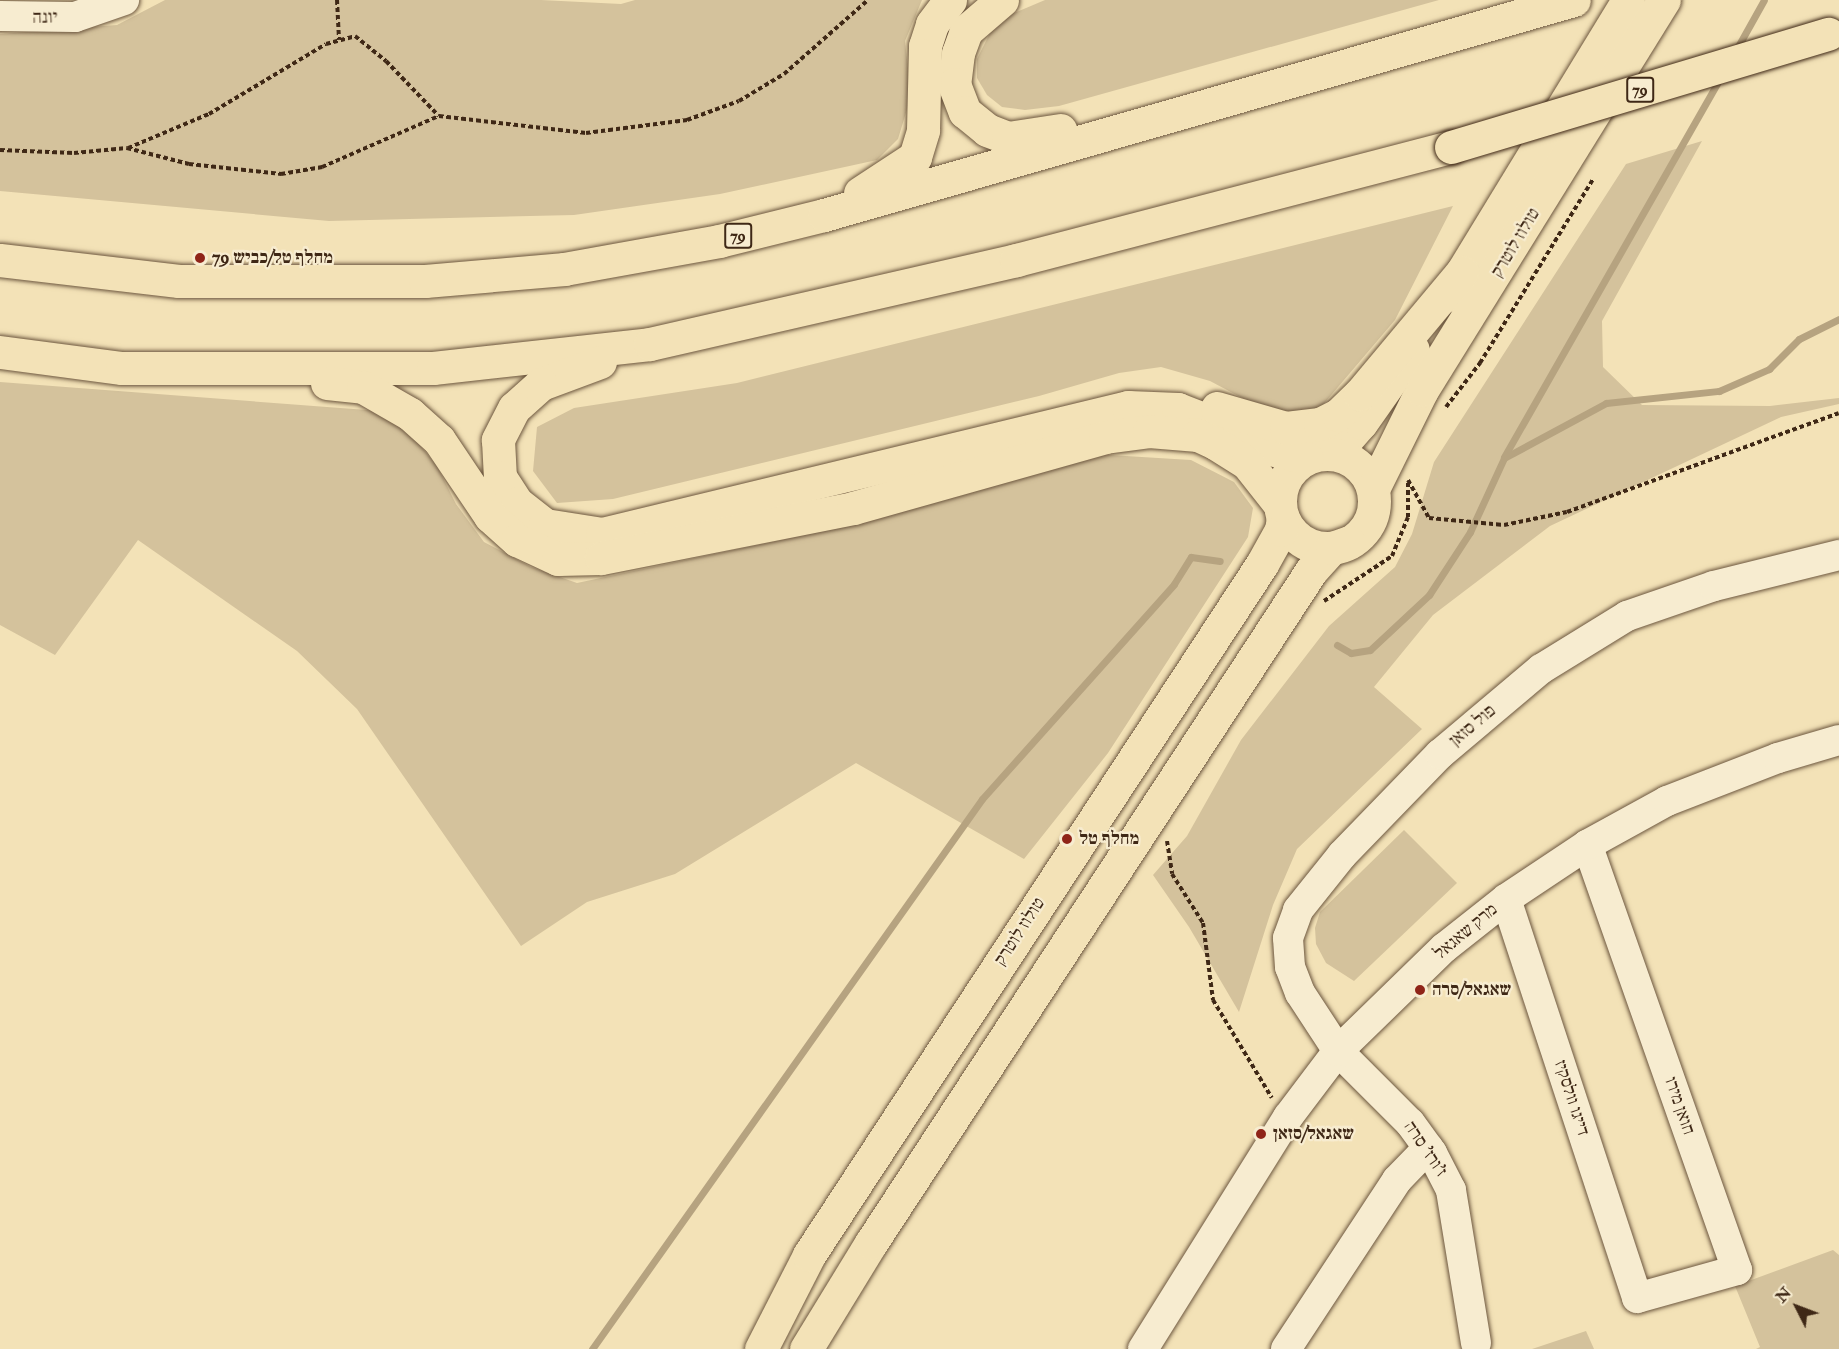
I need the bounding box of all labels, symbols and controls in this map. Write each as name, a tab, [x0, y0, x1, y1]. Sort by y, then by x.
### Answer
street label: יונה	[32, 7, 58, 29]
road number: 79	[1625, 77, 1655, 103]
street label: טולוז לוטרק	[1487, 204, 1545, 282]
road number: 79	[723, 223, 753, 249]
place label: מחלף טל/כביש 79	[212, 247, 333, 269]
marker: מחלף טל/כביש 79	[193, 251, 207, 265]
street label: פול סזאן	[1445, 700, 1501, 752]
place label: מחלף טל	[1079, 828, 1139, 850]
marker: מחלף טל	[1060, 832, 1074, 846]
street label: טולוז לוטרק	[990, 894, 1050, 970]
street label: מרק שאגאל	[1430, 899, 1502, 965]
place label: שאגאל/סרה	[1432, 979, 1511, 1001]
marker: שאגאל/סרה	[1413, 983, 1427, 997]
street label: דייגו וולסקיז	[1549, 1057, 1593, 1139]
street label: חואן מירו	[1659, 1074, 1699, 1138]
street label: ז'ורז' סרה	[1399, 1117, 1451, 1181]
place label: שאגאל/סזאן	[1273, 1123, 1354, 1145]
marker: שאגאל/סזאן	[1254, 1127, 1268, 1141]
north arrow	[1767, 1277, 1827, 1337]
text: N	[1771, 1283, 1796, 1307]

